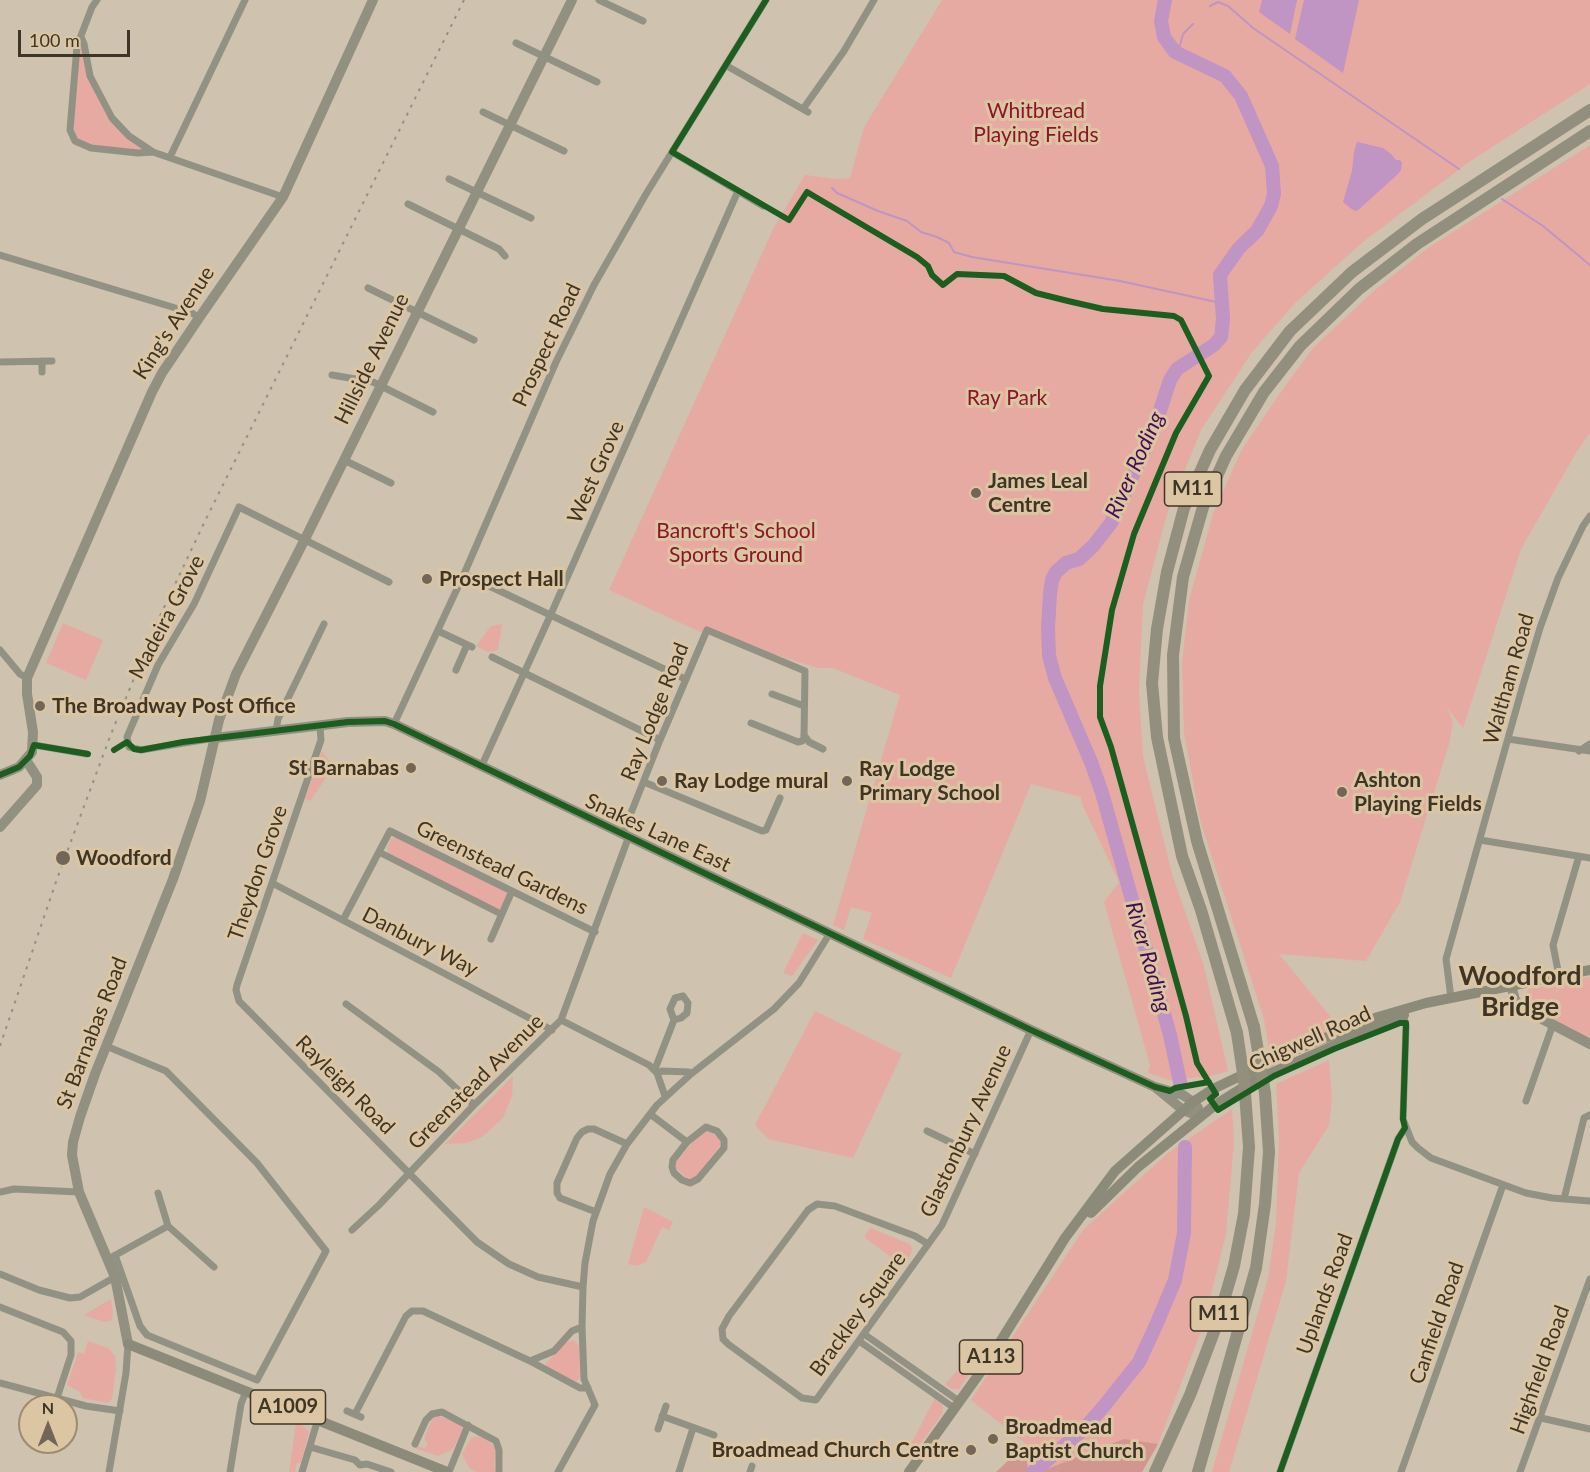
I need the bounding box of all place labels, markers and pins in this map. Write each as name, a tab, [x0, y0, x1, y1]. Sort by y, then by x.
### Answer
place label: James Leal Centre	[988, 468, 1088, 518]
marker: James Leal Centre	[969, 486, 983, 500]
place label: Prospect Hall	[439, 566, 564, 592]
marker: Prospect Hall	[420, 572, 434, 586]
place label: The Broadway Post Office	[52, 693, 296, 719]
marker: The Broadway Post Office	[33, 699, 47, 713]
place label: St Barnabas	[289, 755, 399, 781]
place label: Ray Lodge Primary School	[859, 756, 1000, 806]
marker: St Barnabas	[404, 761, 418, 775]
place label: Ashton Playing Fields	[1354, 767, 1482, 817]
place label: Ray Lodge mural	[674, 768, 828, 794]
marker: Ray Lodge mural	[655, 774, 669, 788]
marker: Ray Lodge Primary School	[840, 774, 854, 788]
marker: Ashton Playing Fields	[1335, 785, 1349, 799]
place label: Woodford	[76, 845, 172, 871]
marker: Woodford	[54, 849, 72, 867]
place label: Broadmead Baptist Church	[1005, 1414, 1144, 1464]
marker: Broadmead Baptist Church	[986, 1432, 1000, 1446]
place label: Broadmead Church Centre	[711, 1437, 959, 1463]
marker: Broadmead Church Centre	[964, 1443, 978, 1457]

